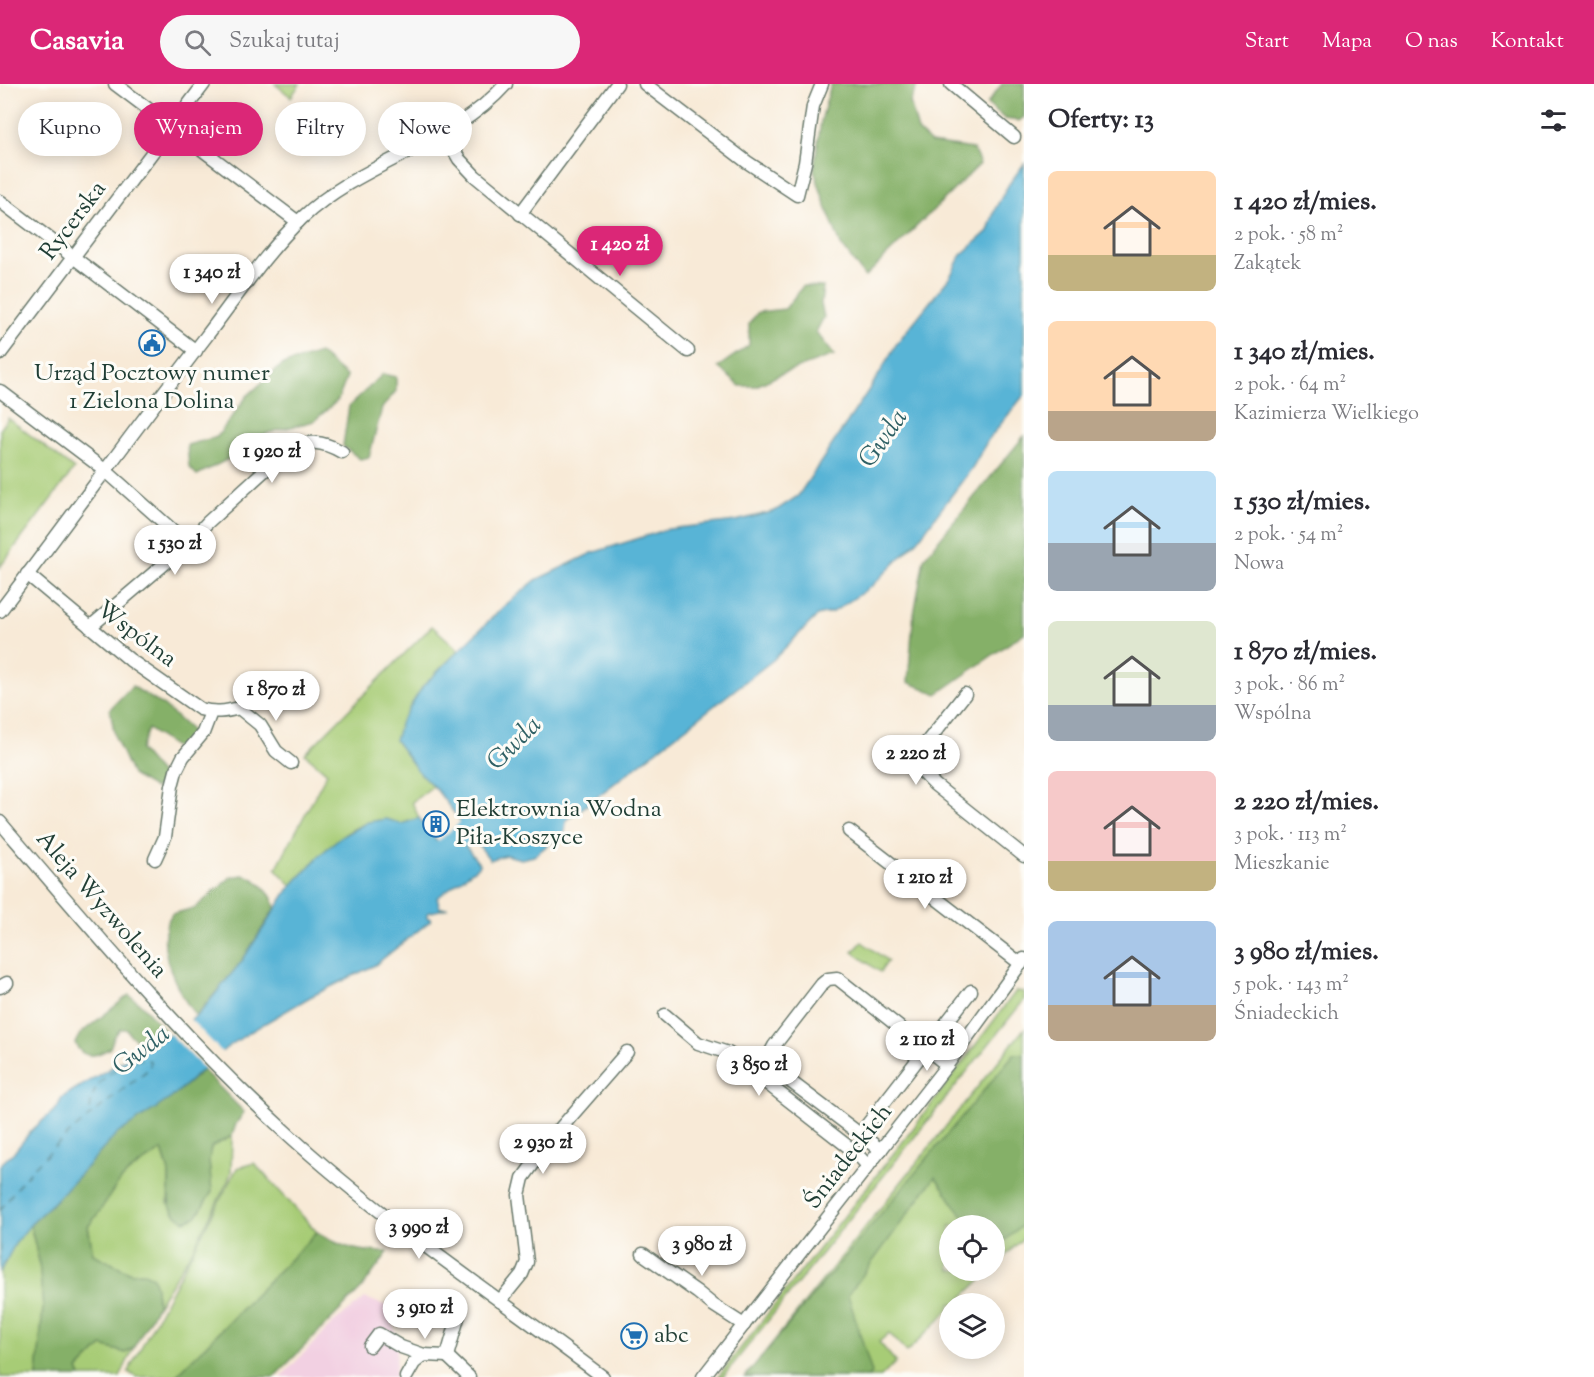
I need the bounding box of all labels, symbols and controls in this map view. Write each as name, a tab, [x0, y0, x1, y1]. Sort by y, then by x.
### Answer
search box	[160, 15, 580, 69]
text: Casavia	[30, 22, 124, 62]
icon: search	[181, 26, 214, 59]
text: Szukaj tutaj	[229, 26, 340, 58]
text: Start	[1245, 27, 1289, 57]
text: Mapa	[1322, 27, 1372, 57]
text: O nas	[1405, 27, 1458, 57]
text: Kontakt	[1491, 27, 1564, 57]
chip: Kupno	[18, 102, 122, 156]
chip: Wynajem	[134, 102, 263, 156]
chip: Filtry	[275, 102, 366, 156]
chip: Nowe	[378, 102, 472, 156]
text: Oferty: 13	[1048, 102, 1154, 139]
icon: filters	[1537, 104, 1570, 137]
street label: Rycerska	[33, 174, 115, 268]
text: 1 420 zł/mies.	[1234, 184, 1377, 221]
icon: home	[1096, 195, 1168, 267]
text: 2 pok. · 58 m²	[1234, 221, 1343, 250]
pin: 1 420 zł	[558, 226, 682, 277]
text: 1 420 zł	[591, 231, 649, 260]
text: Zakątek	[1234, 250, 1301, 279]
pin: 1 340 zł	[150, 254, 274, 305]
text: 1 340 zł	[183, 259, 241, 288]
public building icon: Urząd Pocztowy numer 1 Zielona Dolina	[137, 328, 167, 358]
text: 1 340 zł/mies.	[1234, 334, 1375, 371]
icon: home	[1096, 345, 1168, 417]
place label: Urząd Pocztowy numer 1 Zielona Dolina	[34, 357, 270, 419]
text: 2 pok. · 64 m²	[1234, 371, 1346, 400]
text: Kazimierza Wielkiego	[1234, 400, 1419, 429]
water label: Gwda	[850, 402, 918, 476]
pin: 1 920 zł	[210, 433, 334, 484]
text: 1 920 zł	[243, 438, 301, 467]
text: 1 530 zł/mies.	[1234, 484, 1371, 521]
icon: home	[1096, 495, 1168, 567]
text: 2 pok. · 54 m²	[1234, 521, 1344, 550]
pin: 1 530 zł	[113, 525, 237, 576]
text: 1 530 zł	[148, 530, 202, 559]
text: Nowa	[1234, 550, 1284, 579]
street label: Wspólna	[89, 593, 183, 677]
text: 1 870 zł/mies.	[1234, 634, 1377, 671]
icon: home	[1096, 645, 1168, 717]
pin: 1 870 zł	[214, 671, 338, 722]
text: 3 pok. · 86 m²	[1234, 671, 1345, 700]
text: 1 870 zł	[247, 676, 305, 705]
text: Wspólna	[1234, 700, 1311, 729]
water label: Gwda	[479, 708, 551, 780]
pin: 2 220 zł	[854, 735, 978, 786]
text: 2 220 zł	[886, 740, 946, 769]
text: 2 220 zł/mies.	[1234, 784, 1379, 821]
place label: Elektrownia Wodna Piła-Koszyce	[456, 793, 662, 855]
icon: home	[1096, 795, 1168, 867]
building icon: Elektrownia Wodna Piła-Koszyce	[421, 809, 451, 839]
text: 3 pok. · 113 m²	[1234, 821, 1347, 850]
street label: Aleja Wyzwolenia	[27, 824, 175, 986]
text: Mieszkanie	[1234, 850, 1330, 879]
pin: 1 210 zł	[863, 859, 987, 910]
text: 1 210 zł	[898, 864, 953, 893]
text: 3 980 zł/mies.	[1234, 934, 1379, 971]
icon: home	[1096, 945, 1168, 1017]
text: 5 pok. · 143 m²	[1234, 971, 1349, 1000]
text: Śniadeckich	[1234, 1000, 1339, 1029]
water label: Gwda	[105, 1017, 179, 1085]
pin: 2 110 zł	[865, 1021, 989, 1072]
text: 2 110 zł	[900, 1026, 955, 1055]
pin: 3 850 zł	[697, 1046, 821, 1097]
text: 3 850 zł	[730, 1051, 788, 1080]
street label: Śniadeckich	[797, 1097, 901, 1217]
pin: 2 930 zł	[481, 1124, 605, 1175]
text: 2 930 zł	[513, 1129, 573, 1158]
pin: 3 990 zł	[357, 1209, 481, 1260]
text: 3 990 zł	[389, 1214, 449, 1243]
map controls	[939, 1215, 1005, 1359]
button: locate	[939, 1215, 1005, 1281]
pin: 3 980 zł	[640, 1226, 764, 1277]
text: 3 980 zł	[672, 1231, 732, 1260]
pin: 3 910 zł	[363, 1289, 487, 1340]
button: layers	[939, 1293, 1005, 1359]
text: 3 910 zł	[397, 1294, 453, 1323]
place label: abc	[654, 1319, 689, 1353]
supermarket icon: abc	[619, 1321, 649, 1351]

